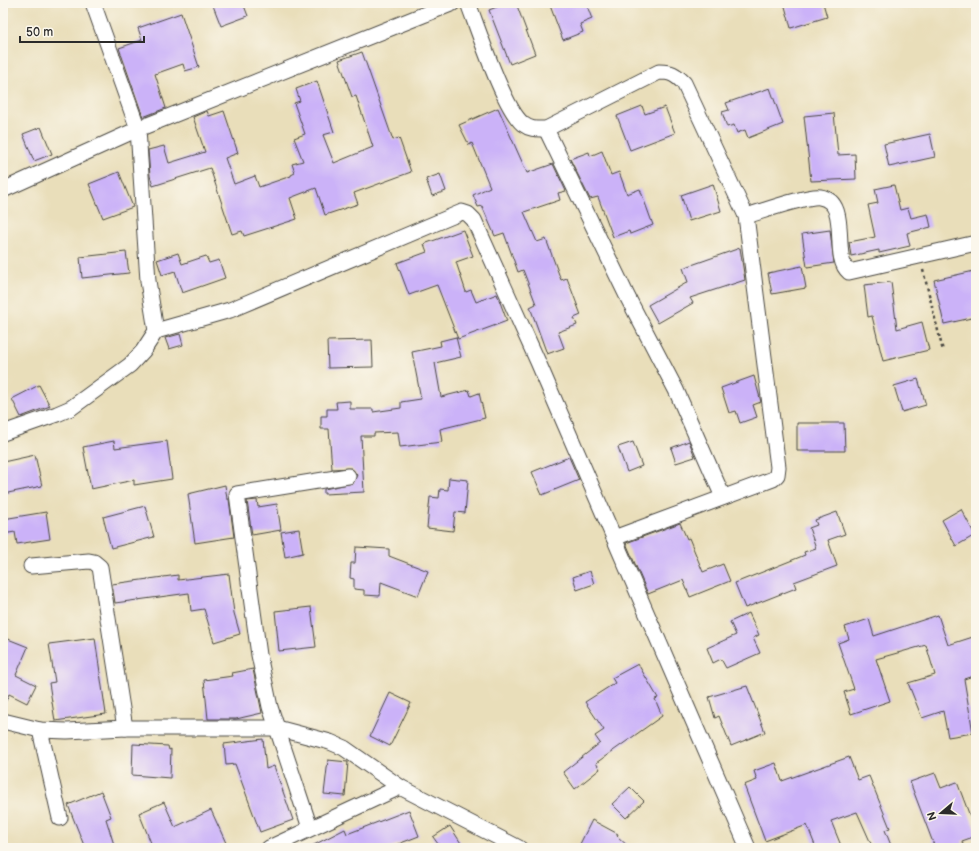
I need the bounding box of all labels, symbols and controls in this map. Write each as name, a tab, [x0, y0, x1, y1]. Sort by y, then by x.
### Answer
scale bar	[20, 18, 144, 44]
text: 50 m	[26, 25, 53, 40]
north arrow	[921, 793, 961, 833]
text: N	[925, 810, 940, 822]

